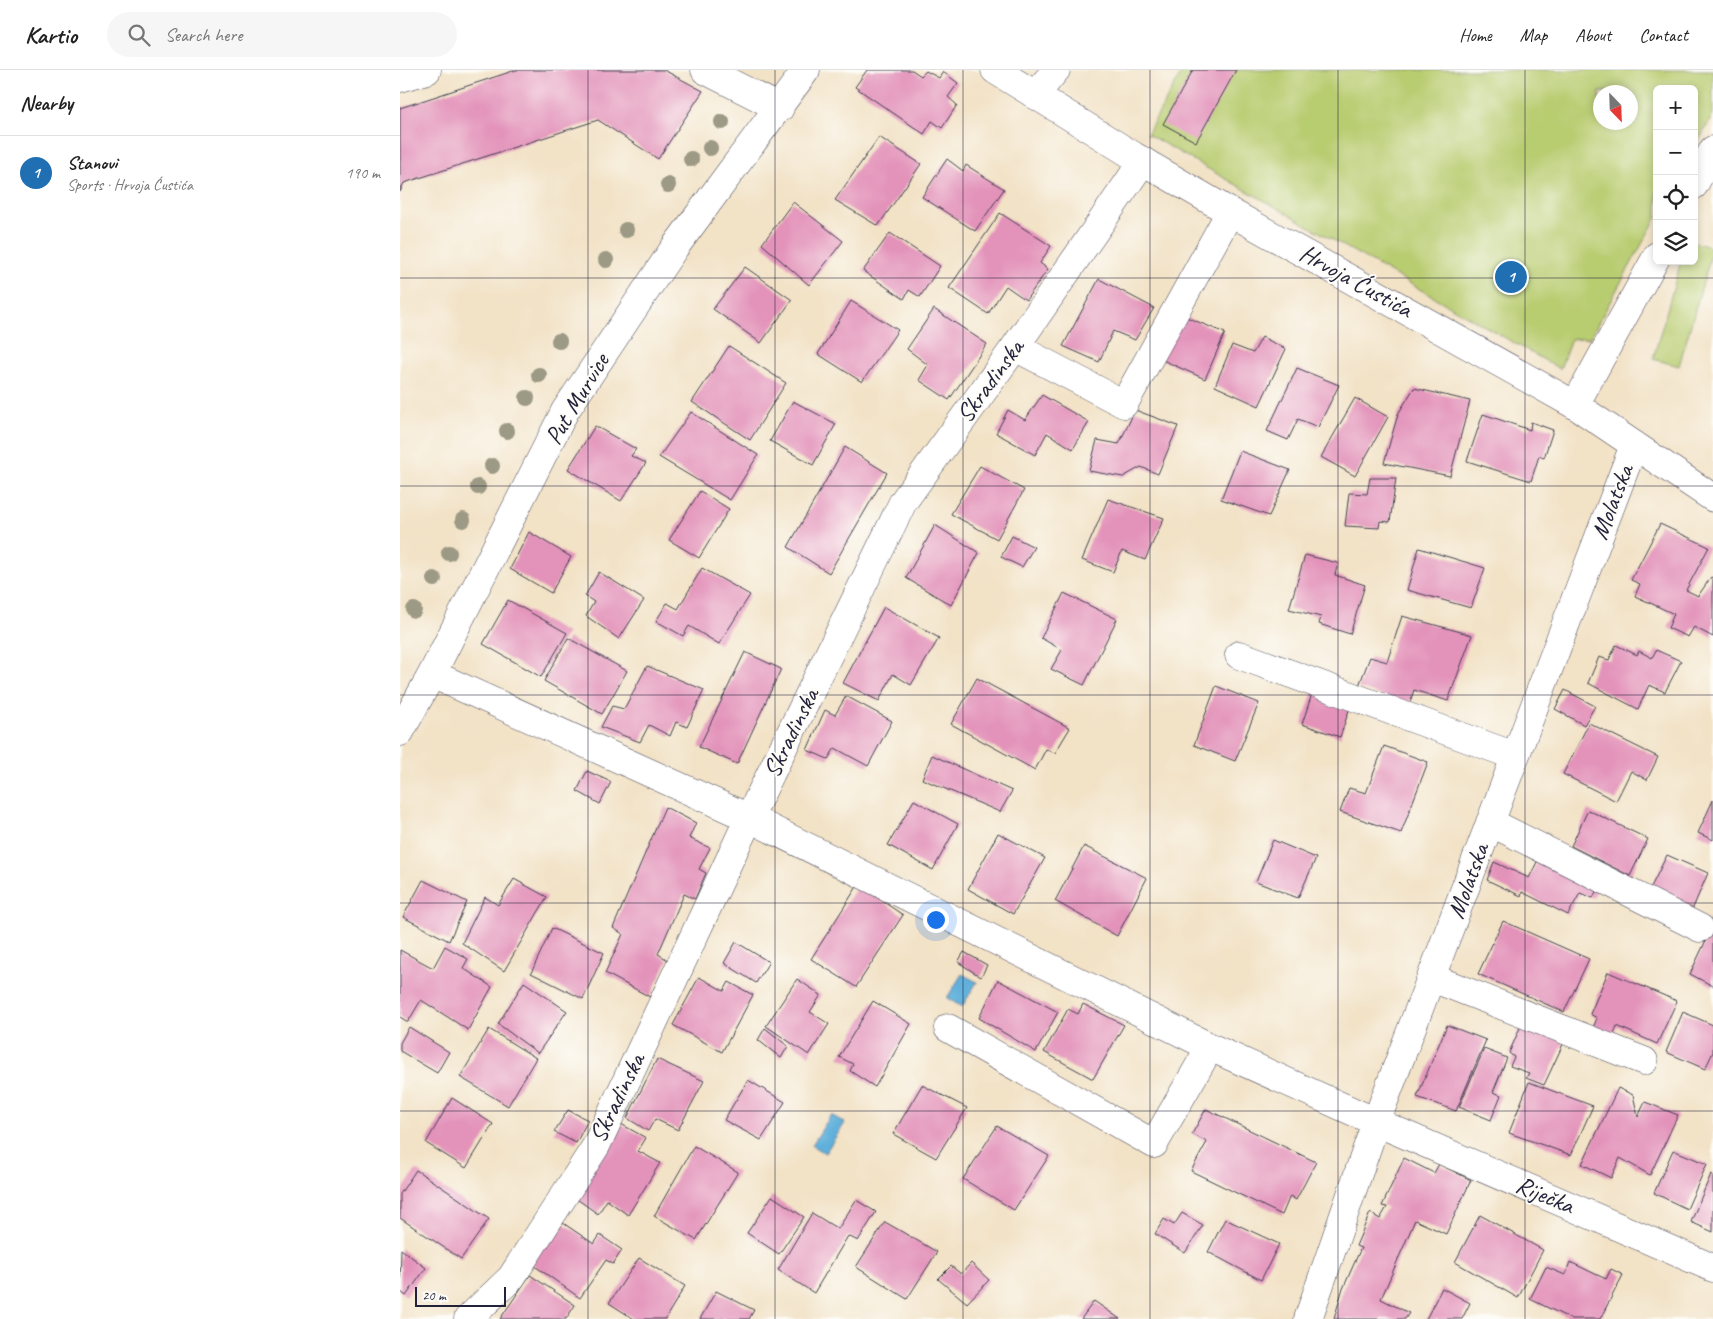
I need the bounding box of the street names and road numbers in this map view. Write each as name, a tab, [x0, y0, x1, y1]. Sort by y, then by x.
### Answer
street label: Hrvoja Ćustića	[1294, 237, 1420, 326]
street label: Skradinska	[949, 331, 1033, 429]
street label: Put Murvice	[537, 346, 618, 450]
street label: Molatska	[1583, 458, 1642, 544]
street label: Skradinska	[756, 681, 827, 783]
street label: Molatska	[1440, 837, 1497, 923]
street label: Skradinska	[582, 1046, 653, 1148]
street label: Riječka	[1511, 1168, 1581, 1222]

